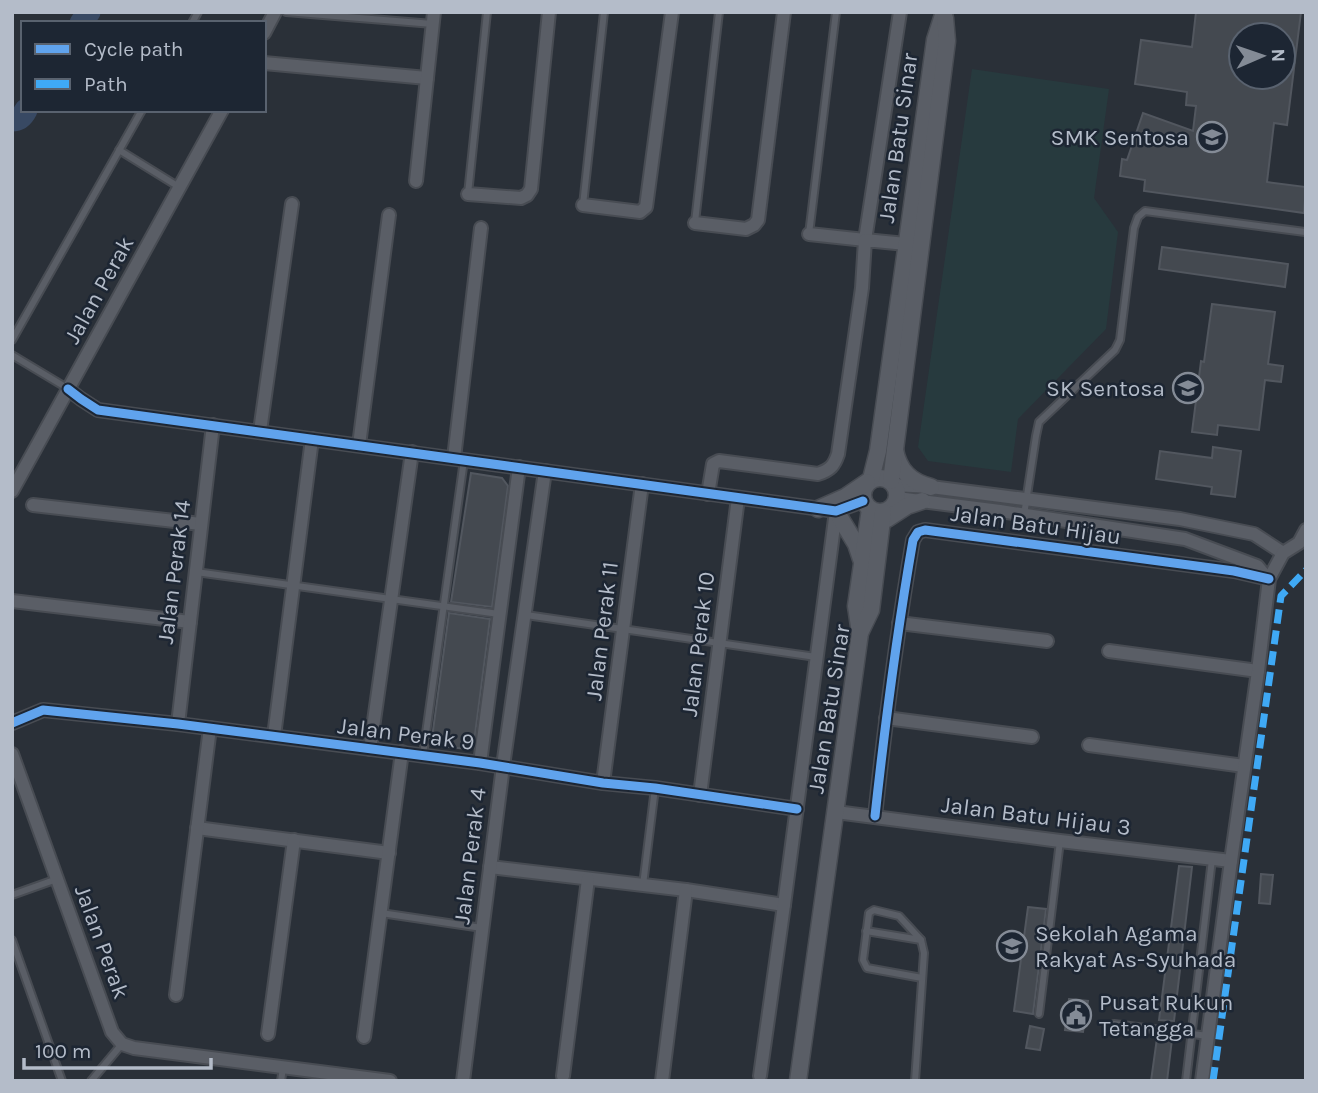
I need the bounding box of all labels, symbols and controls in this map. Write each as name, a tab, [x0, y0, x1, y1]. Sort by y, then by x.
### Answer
legend	[21, 21, 266, 112]
north arrow	[1227, 21, 1297, 91]
text: Cycle path	[84, 37, 184, 61]
text: N	[1267, 48, 1289, 63]
street label: Jalan Batu Sinar	[873, 51, 923, 225]
text: Path	[84, 72, 128, 96]
school or university icon: SMK Sentosa	[1195, 120, 1229, 154]
place label: SMK Sentosa	[1051, 124, 1189, 151]
street label: Jalan Perak	[58, 231, 140, 349]
school or university icon: SK Sentosa	[1171, 371, 1205, 405]
place label: SK Sentosa	[1046, 375, 1165, 402]
street label: Jalan Perak 14	[152, 498, 196, 645]
street label: Jalan Batu Hijau	[949, 500, 1123, 550]
street label: Jalan Perak 11	[580, 560, 624, 702]
street label: Jalan Perak 10	[676, 570, 720, 718]
street label: Jalan Batu Sinar	[802, 622, 856, 796]
street label: Jalan Perak 9	[336, 712, 476, 756]
street label: Jalan Perak 4	[448, 786, 492, 926]
street label: Jalan Batu Hijau 3	[940, 791, 1132, 841]
street label: Jalan Perak	[69, 882, 135, 1002]
place label: Sekolah Agama Rakyat As-Syuhada	[1035, 920, 1237, 973]
school or university icon: Sekolah Agama Rakyat As-Syuhada	[995, 929, 1029, 963]
place label: Pusat Rukun Tetangga	[1099, 989, 1233, 1042]
public building icon: Pusat Rukun Tetangga	[1059, 998, 1093, 1032]
scale bar	[24, 1026, 212, 1070]
text: 100 m	[35, 1039, 92, 1063]

